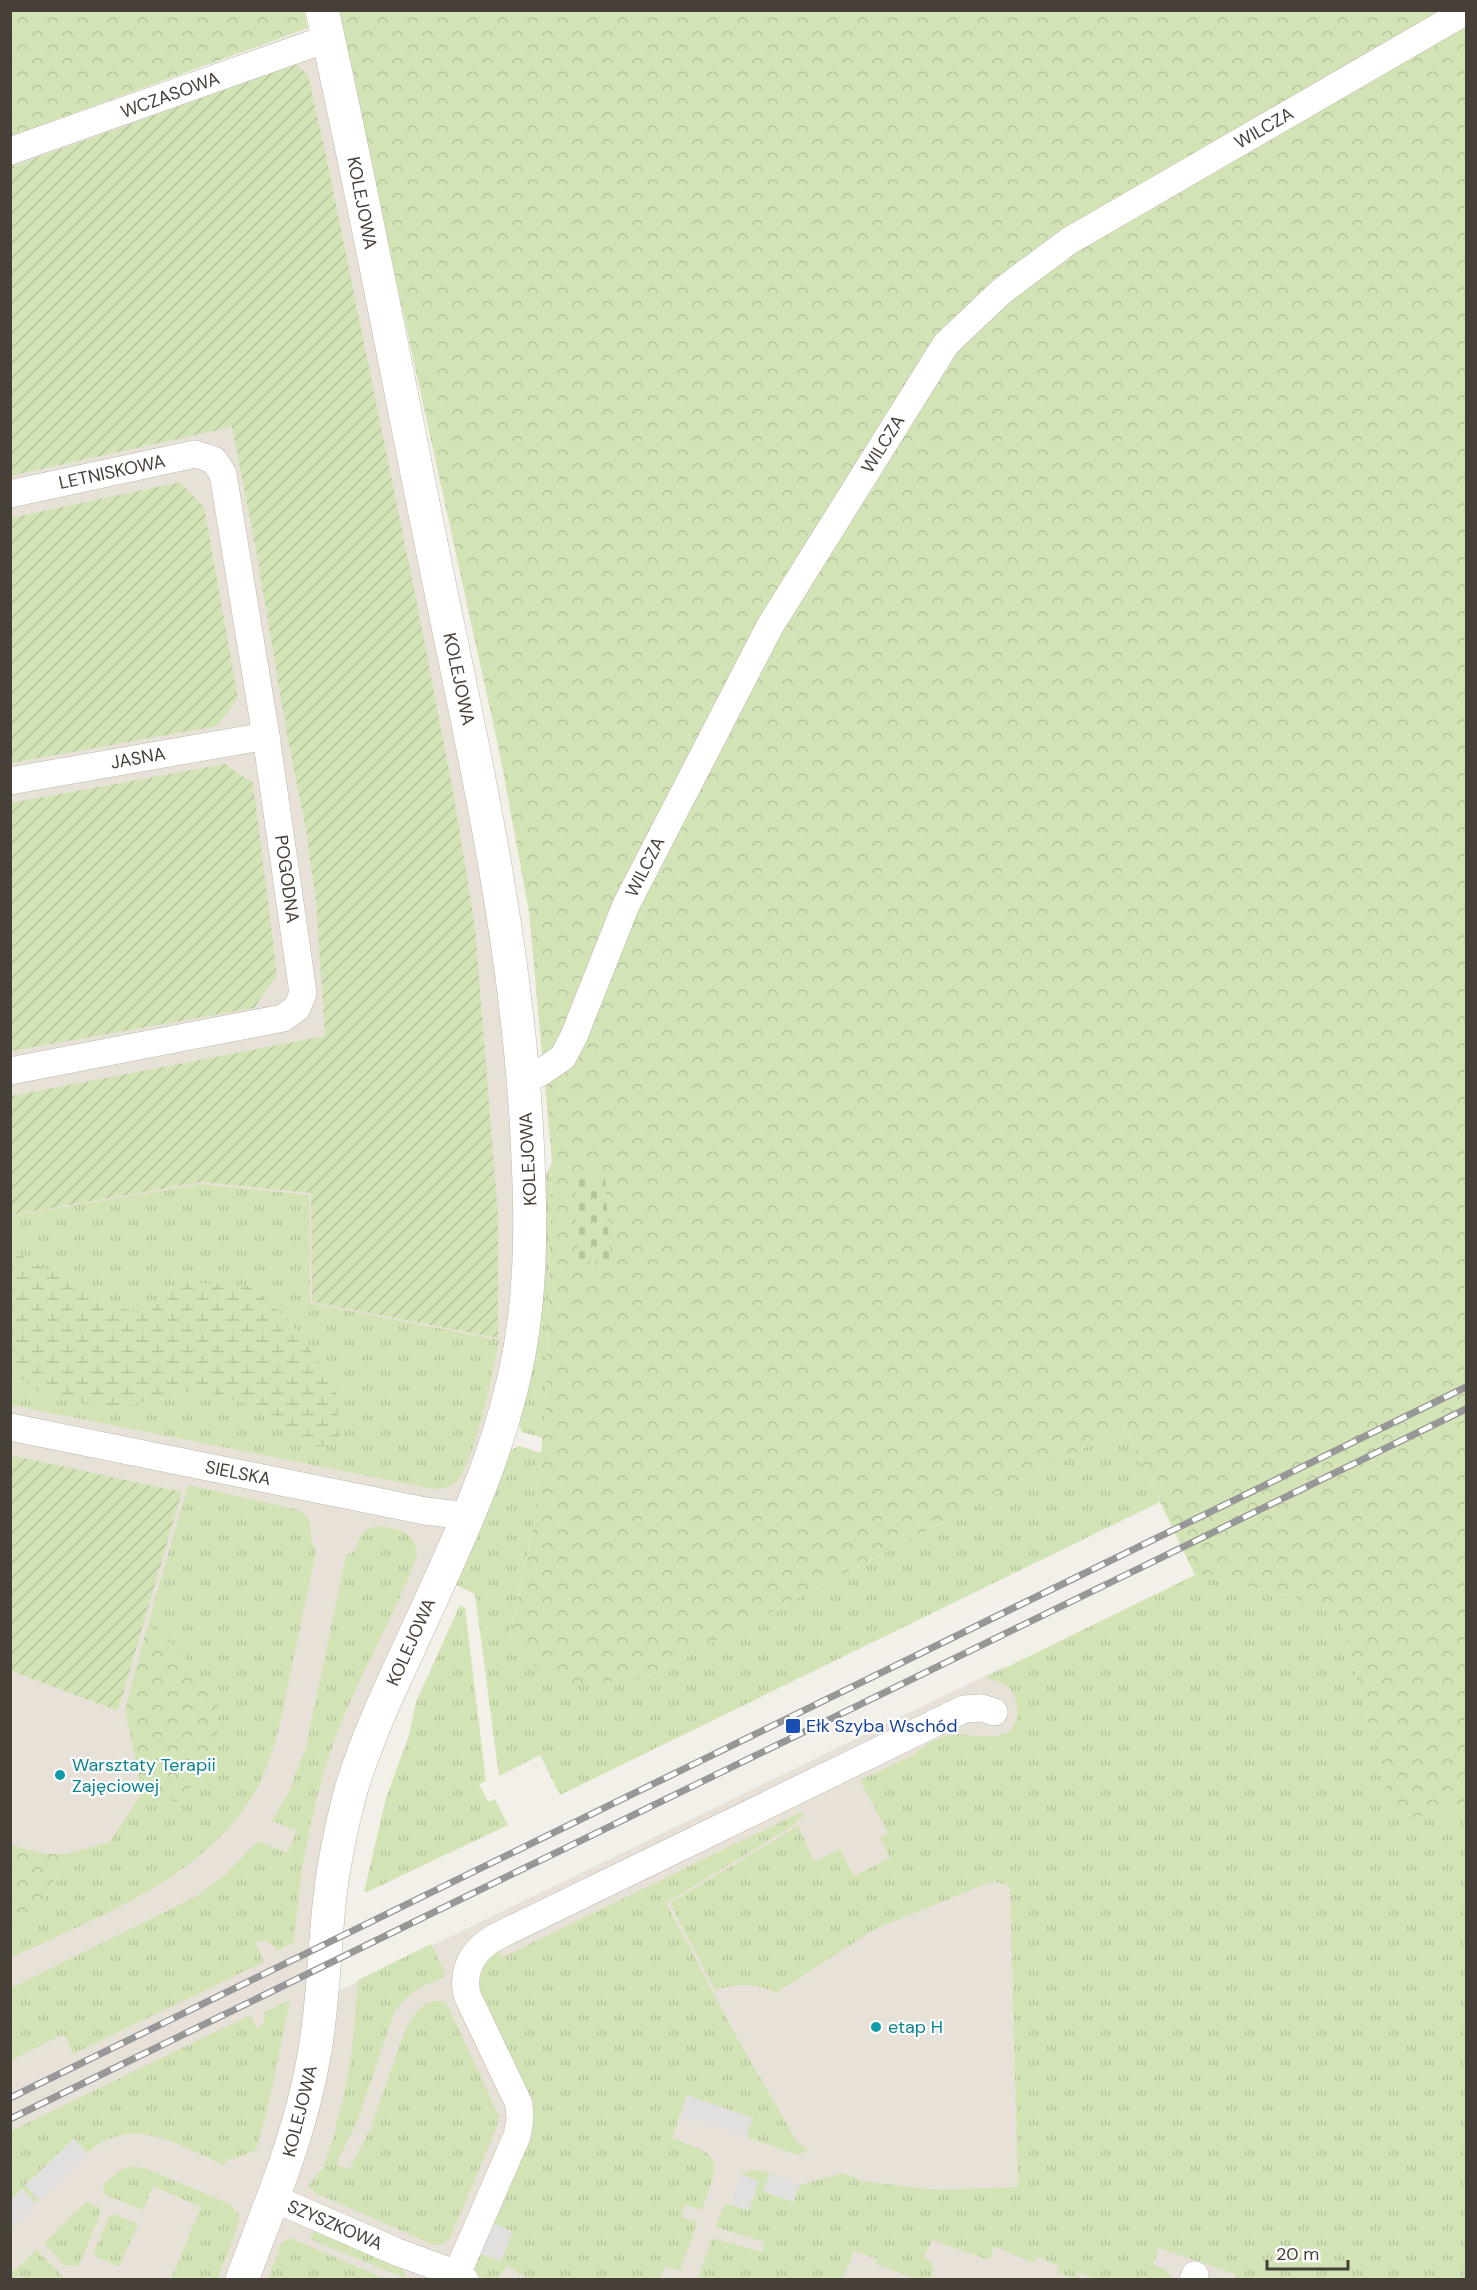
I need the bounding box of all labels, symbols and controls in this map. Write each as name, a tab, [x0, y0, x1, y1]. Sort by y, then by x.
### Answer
street label: WCZASOWA	[117, 66, 223, 124]
street label: WILCZA	[1230, 101, 1298, 155]
street label: KOLEJOWA	[341, 155, 383, 251]
street label: WILCZA	[856, 410, 910, 478]
street label: LETNISKOWA	[57, 449, 167, 495]
street label: KOLEJOWA	[437, 631, 481, 728]
street label: JASNA	[109, 741, 167, 775]
street label: POGODNA	[269, 833, 305, 925]
street label: WILCZA	[620, 833, 670, 901]
street label: KOLEJOWA	[514, 1111, 542, 1207]
street label: SIELSKA	[203, 1455, 273, 1491]
street label: KOLEJOWA	[381, 1594, 441, 1690]
place label: Ełk Szyba Wschód	[806, 1714, 957, 1738]
marker: Ełk Szyba Wschód	[784, 1717, 802, 1735]
place label: Warsztaty Terapii Zajęciowej	[72, 1753, 216, 1798]
marker: Warsztaty Terapii Zajęciowej	[53, 1768, 67, 1782]
place label: etap H	[888, 2015, 943, 2039]
marker: etap H	[869, 2020, 883, 2034]
street label: KOLEJOWA	[277, 2062, 323, 2159]
street label: SZYSZKOWA	[284, 2194, 386, 2256]
scale bar	[1267, 2233, 1348, 2271]
text: 20 m	[1276, 2242, 1319, 2266]

